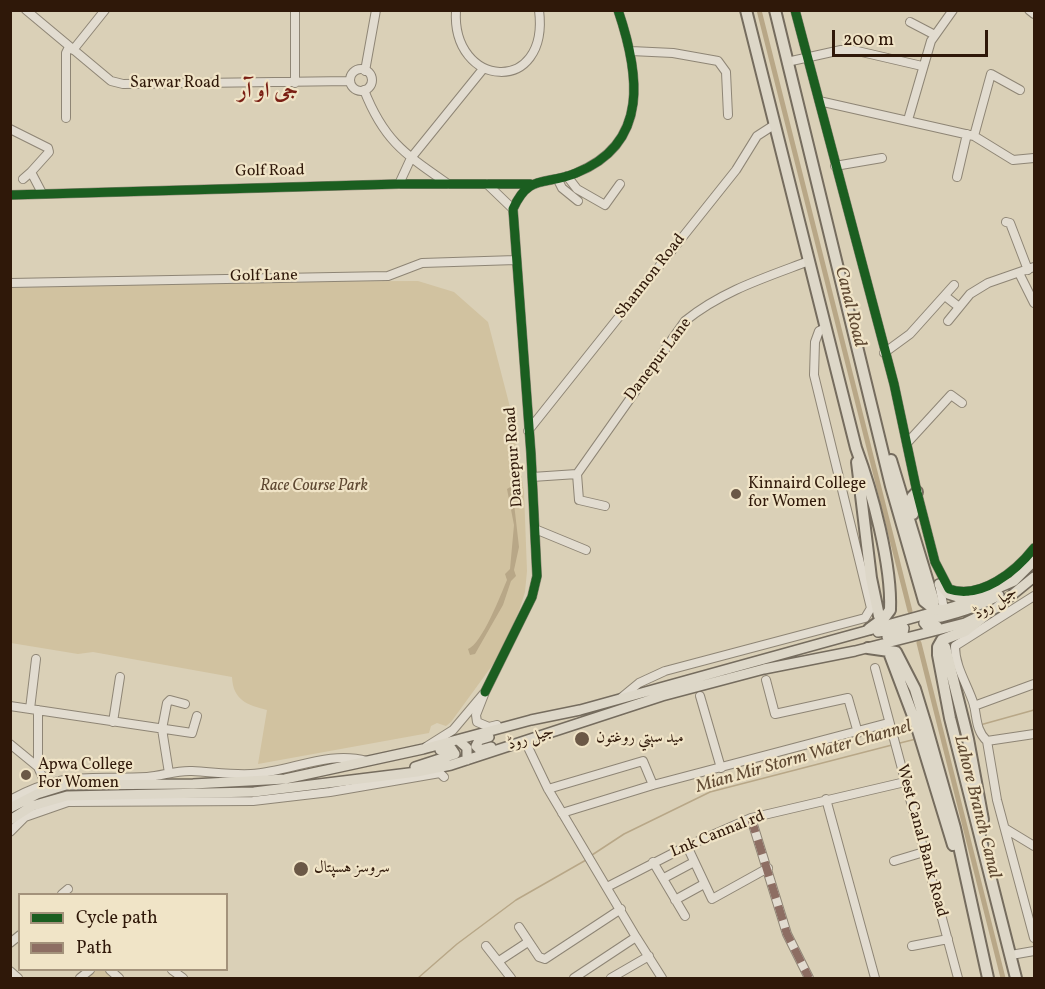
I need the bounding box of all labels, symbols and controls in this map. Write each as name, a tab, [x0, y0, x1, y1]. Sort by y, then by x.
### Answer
scale bar	[835, 18, 991, 56]
text: 200 m	[843, 28, 894, 53]
street label: Sarwar Road	[130, 74, 220, 94]
district label: جی او آر	[238, 80, 298, 106]
street label: Golf Road	[235, 162, 305, 182]
street label: Shannon Road	[612, 231, 690, 323]
water label: Canal Road	[829, 265, 869, 349]
street label: Golf Lane	[230, 267, 298, 287]
street label: Danepur Lane	[622, 315, 696, 405]
street label: Danepur Road	[502, 406, 528, 508]
place label: Kinnaird College for Women	[748, 475, 866, 513]
park label: Race Course Park	[260, 477, 368, 497]
marker: Kinnaird College for Women	[729, 487, 743, 501]
street label: جیل روڈ	[971, 583, 1021, 625]
water label: Mian Mir Storm Water Channel	[694, 717, 914, 799]
street label: جیل روڈ	[505, 722, 557, 756]
place label: مید سېټي روغتون	[596, 729, 684, 749]
marker: مید سېټي روغتون	[573, 730, 591, 748]
water label: Lahore Branch Canal	[948, 733, 1004, 881]
place label: Apwa College For Women	[38, 756, 133, 794]
street label: West Canal Bank Road	[891, 762, 951, 920]
marker: Apwa College For Women	[19, 768, 33, 782]
street label: Lnk Cannal rd	[668, 807, 768, 863]
place label: سروسز ہسپتال	[314, 859, 390, 879]
marker: سروسز ہسپتال	[292, 860, 310, 878]
legend	[18, 893, 228, 971]
text: Cycle path	[76, 906, 158, 931]
text: Path	[76, 936, 112, 961]

